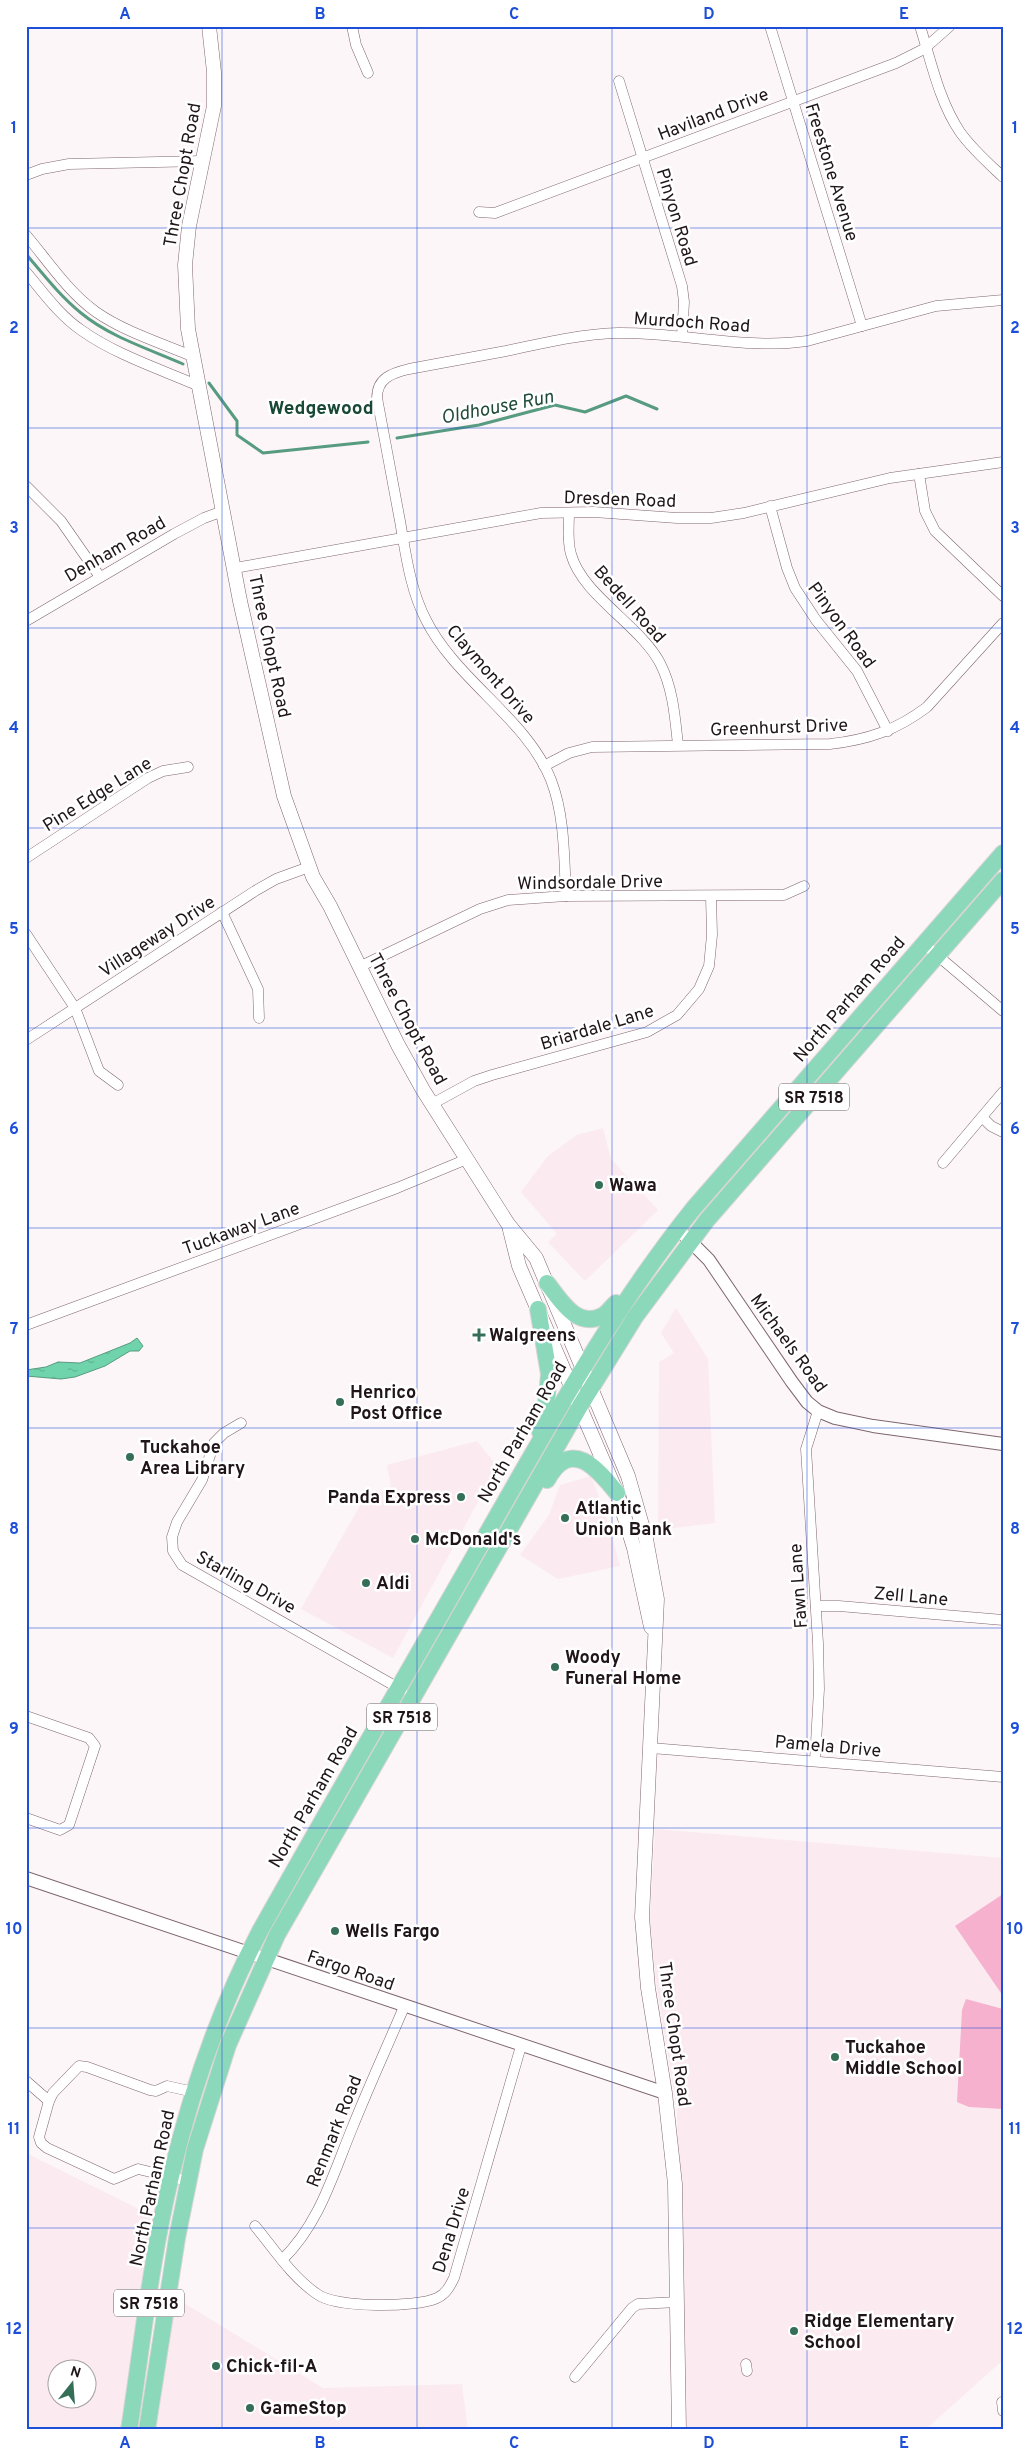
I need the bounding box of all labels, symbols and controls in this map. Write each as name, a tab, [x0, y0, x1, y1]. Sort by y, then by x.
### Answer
text: A	[119, 5, 131, 25]
text: B	[314, 5, 326, 25]
text: C	[509, 5, 519, 25]
text: D	[703, 5, 715, 25]
text: E	[899, 5, 909, 25]
street label: Haviland Drive	[655, 84, 772, 147]
street label: Freestone Avenue	[799, 100, 863, 244]
street label: Three Chopt Road	[159, 101, 207, 249]
text: 1	[11, 119, 17, 139]
text: 1	[1012, 119, 1018, 139]
street label: Pinyon Road	[650, 166, 701, 269]
street label: Murdoch Road	[633, 308, 751, 339]
text: 2	[9, 319, 19, 339]
text: 2	[1010, 319, 1020, 339]
water label: Oldhouse Run	[439, 385, 556, 431]
district label: Wedgewood	[268, 397, 374, 421]
street label: Dresden Road	[563, 487, 677, 514]
street label: Denham Road	[61, 512, 171, 589]
text: 3	[9, 519, 19, 539]
text: 3	[1010, 519, 1020, 539]
street label: Bedell Road	[588, 561, 670, 649]
street label: Three Chopt Road	[242, 572, 295, 720]
street label: Pinyon Road	[802, 578, 880, 674]
street label: Claymont Drive	[440, 620, 539, 730]
street label: Greenhurst Drive	[710, 715, 848, 742]
text: 4	[9, 719, 19, 739]
text: 4	[1010, 719, 1020, 739]
street label: Pine Edge Lane	[39, 753, 157, 838]
street label: Windsordale Drive	[517, 871, 663, 896]
street label: Villageway Drive	[96, 891, 220, 983]
text: 5	[9, 920, 19, 940]
text: 5	[1010, 920, 1020, 940]
street label: North Parham Road	[789, 932, 911, 1068]
street label: Three Chopt Road	[362, 950, 451, 1090]
street label: Briardale Lane	[538, 1000, 657, 1057]
road number: SR 7518	[779, 1084, 849, 1110]
text: 6	[9, 1120, 19, 1140]
text: 6	[1010, 1120, 1020, 1140]
place label: Wawa	[609, 1175, 657, 1198]
marker: Wawa	[593, 1179, 605, 1191]
street label: Tuckaway Lane	[180, 1198, 303, 1261]
street label: Michaels Road	[744, 1290, 831, 1398]
text: 7	[10, 1320, 18, 1340]
text: 7	[1011, 1320, 1019, 1340]
place label: Walgreens	[489, 1325, 576, 1348]
marker: Walgreens	[473, 1329, 485, 1341]
street label: North Parham Road	[473, 1358, 573, 1508]
place label: Henrico Post Office	[350, 1382, 443, 1426]
marker: Henrico Post Office	[334, 1396, 346, 1408]
place label: Tuckahoe Area Library	[140, 1437, 245, 1481]
marker: Tuckahoe Area Library	[124, 1451, 136, 1463]
place label: Panda Express	[328, 1487, 451, 1510]
marker: Panda Express	[455, 1491, 467, 1503]
place label: Atlantic Union Bank	[575, 1498, 672, 1542]
marker: Atlantic Union Bank	[559, 1512, 571, 1524]
text: 8	[9, 1520, 19, 1540]
text: 8	[1010, 1520, 1020, 1540]
place label: McDonald's	[425, 1529, 521, 1552]
marker: McDonald's	[409, 1533, 421, 1545]
street label: Fawn Lane	[785, 1543, 814, 1629]
street label: Starling Drive	[191, 1546, 299, 1620]
place label: Aldi	[376, 1573, 410, 1596]
marker: Aldi	[360, 1577, 372, 1589]
street label: Zell Lane	[873, 1583, 949, 1612]
place label: Woody Funeral Home	[565, 1647, 681, 1691]
marker: Woody Funeral Home	[549, 1661, 561, 1673]
road number: SR 7518	[367, 1704, 437, 1730]
text: 9	[9, 1720, 19, 1740]
text: 9	[1010, 1720, 1020, 1740]
street label: North Parham Road	[264, 1723, 364, 1873]
street label: Pamela Drive	[774, 1731, 882, 1764]
text: 10	[6, 1920, 22, 1940]
text: 10	[1007, 1920, 1023, 1940]
place label: Wells Fargo	[345, 1921, 440, 1944]
marker: Wells Fargo	[329, 1925, 341, 1937]
street label: Fargo Road	[304, 1946, 397, 1997]
street label: Three Chopt Road	[652, 1960, 695, 2108]
place label: Tuckahoe Middle School	[845, 2037, 962, 2081]
marker: Tuckahoe Middle School	[829, 2051, 841, 2063]
street label: Renmark Road	[302, 2072, 368, 2191]
street label: North Parham Road	[126, 2108, 181, 2269]
text: 11	[8, 2120, 20, 2140]
text: 11	[1009, 2120, 1021, 2140]
street label: Dena Drive	[428, 2185, 476, 2276]
road number: SR 7518	[114, 2290, 184, 2316]
place label: Ridge Elementary School	[804, 2311, 955, 2355]
text: 12	[6, 2320, 22, 2340]
text: 12	[1007, 2320, 1023, 2340]
marker: Ridge Elementary School	[788, 2325, 800, 2337]
place label: Chick-fil-A	[226, 2356, 318, 2379]
north arrow	[48, 2358, 98, 2408]
marker: Chick-fil-A	[210, 2360, 222, 2372]
text: N	[68, 2363, 83, 2383]
place label: GameStop	[260, 2398, 347, 2421]
marker: GameStop	[244, 2402, 256, 2414]
text: A	[119, 2434, 131, 2454]
text: B	[314, 2434, 326, 2454]
text: C	[509, 2434, 519, 2454]
text: D	[703, 2434, 715, 2454]
text: E	[899, 2434, 909, 2454]

